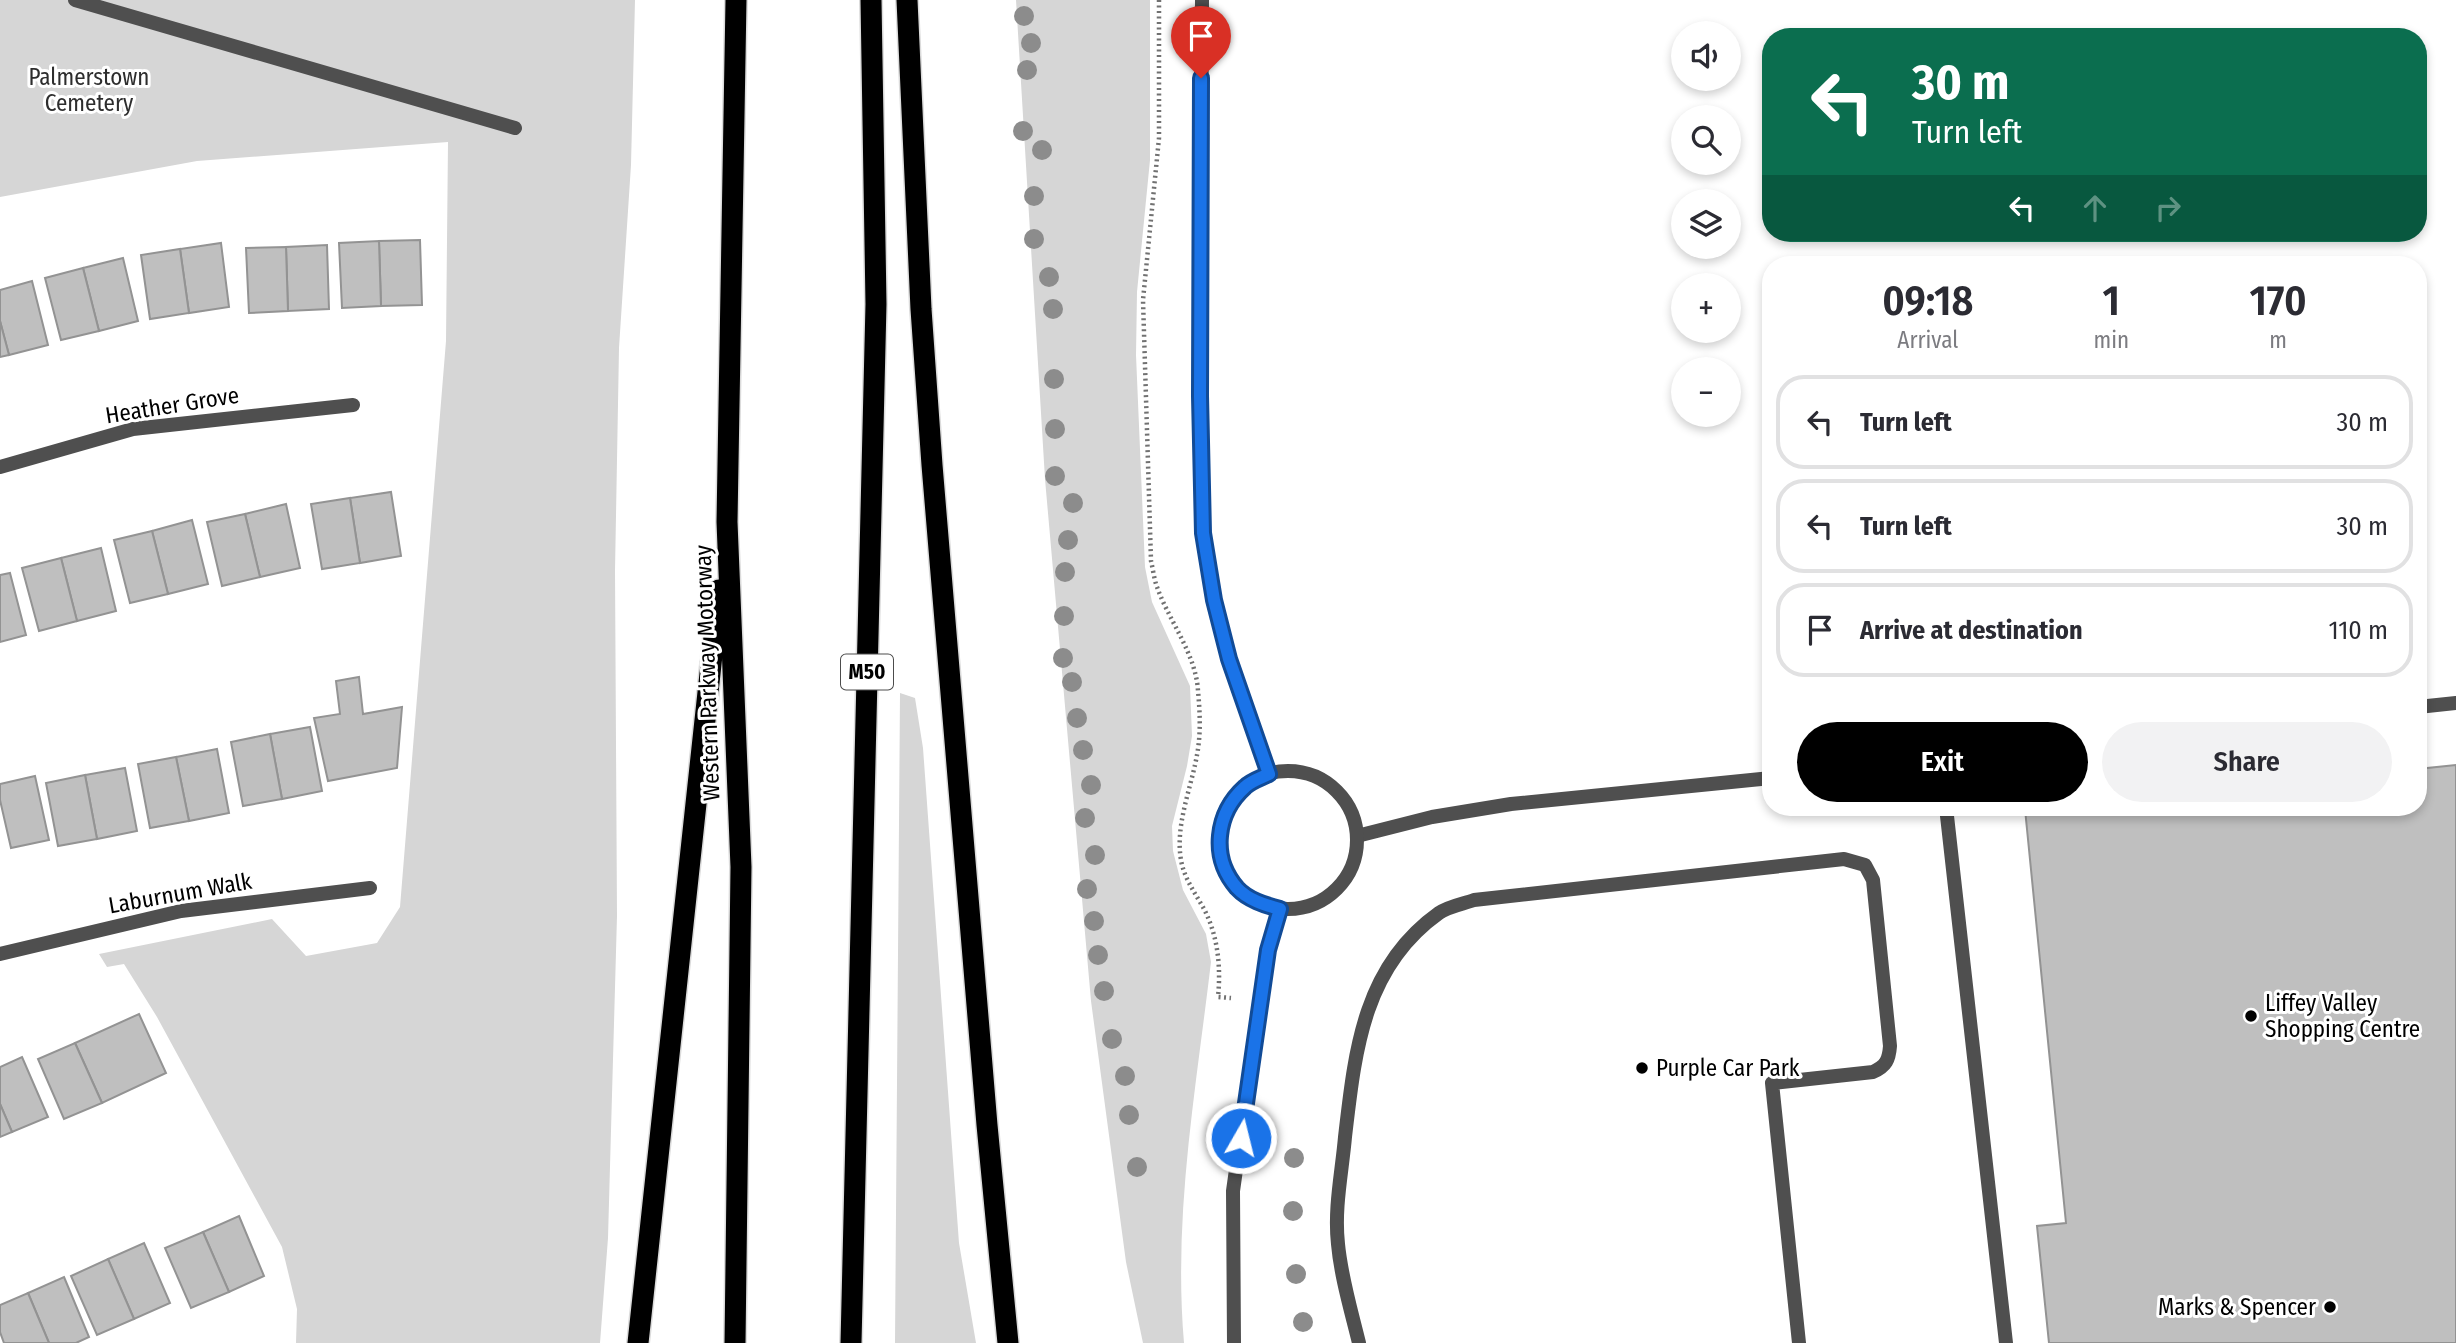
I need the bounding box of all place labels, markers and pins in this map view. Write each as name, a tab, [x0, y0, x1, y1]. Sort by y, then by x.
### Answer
pin	[1171, 6, 1231, 78]
place label: Liffey Valley Shopping Centre	[2265, 989, 2420, 1043]
marker: Liffey Valley Shopping Centre	[2243, 1008, 2259, 1024]
place label: Purple Car Park	[1656, 1054, 1800, 1082]
marker: Purple Car Park	[1634, 1060, 1650, 1076]
place label: Marks & Spencer	[2158, 1293, 2316, 1321]
marker: Marks & Spencer	[2322, 1299, 2338, 1315]

